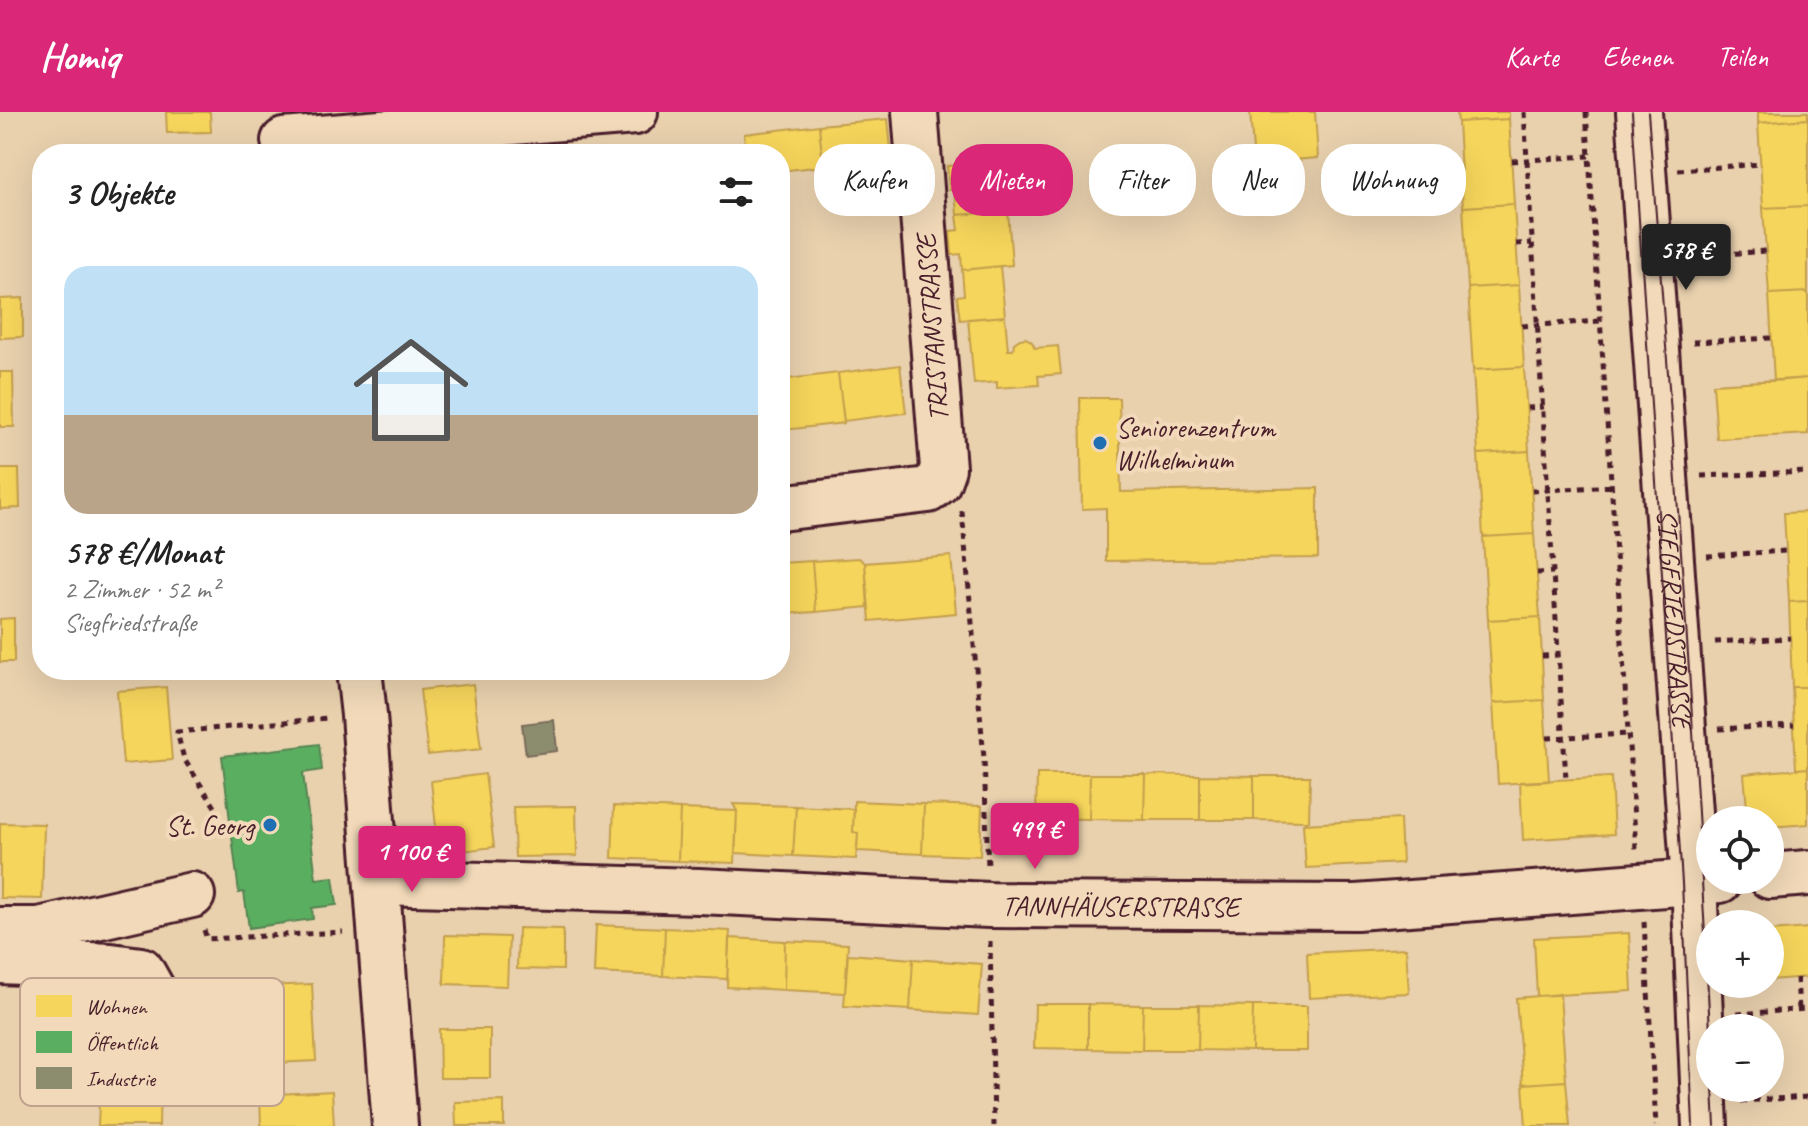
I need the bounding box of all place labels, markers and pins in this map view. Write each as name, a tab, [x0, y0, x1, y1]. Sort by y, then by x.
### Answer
pin: 578 €	[1630, 224, 1742, 292]
place label: Seniorenzentrum Wilhelminum	[1116, 410, 1277, 477]
marker: Seniorenzentrum Wilhelminum	[1091, 434, 1109, 452]
pin: 499 €	[979, 803, 1091, 871]
place label: St. Georg	[166, 808, 256, 843]
marker: St. Georg	[261, 816, 279, 834]
pin: 1 100 €	[338, 826, 486, 894]

